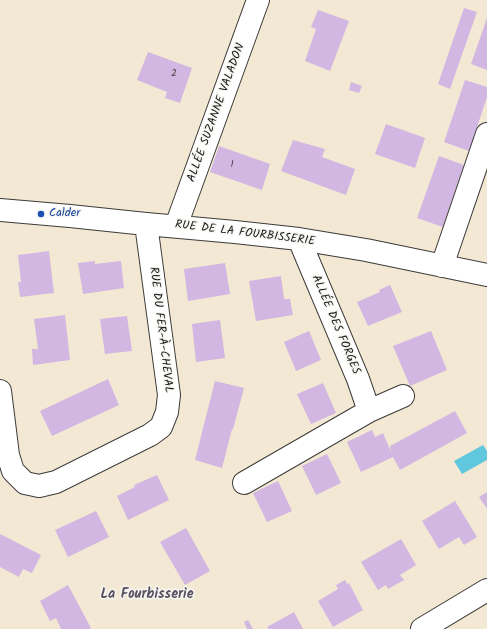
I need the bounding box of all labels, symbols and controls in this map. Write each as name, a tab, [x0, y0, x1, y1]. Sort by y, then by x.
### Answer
street label: ALLÉE SUZANNE VALADON	[185, 42, 249, 184]
house number: 2	[171, 68, 177, 80]
house number: 1	[230, 159, 234, 171]
place label: Calder	[49, 207, 80, 221]
marker: Calder	[36, 209, 46, 219]
street label: RUE DE LA FOURBISSERIE	[174, 218, 316, 250]
street label: RUE DU FER-À-CHEVAL	[145, 266, 175, 394]
street label: ALLÉE DES FORGES	[308, 273, 362, 377]
district label: La Fourbisserie	[100, 588, 194, 604]

